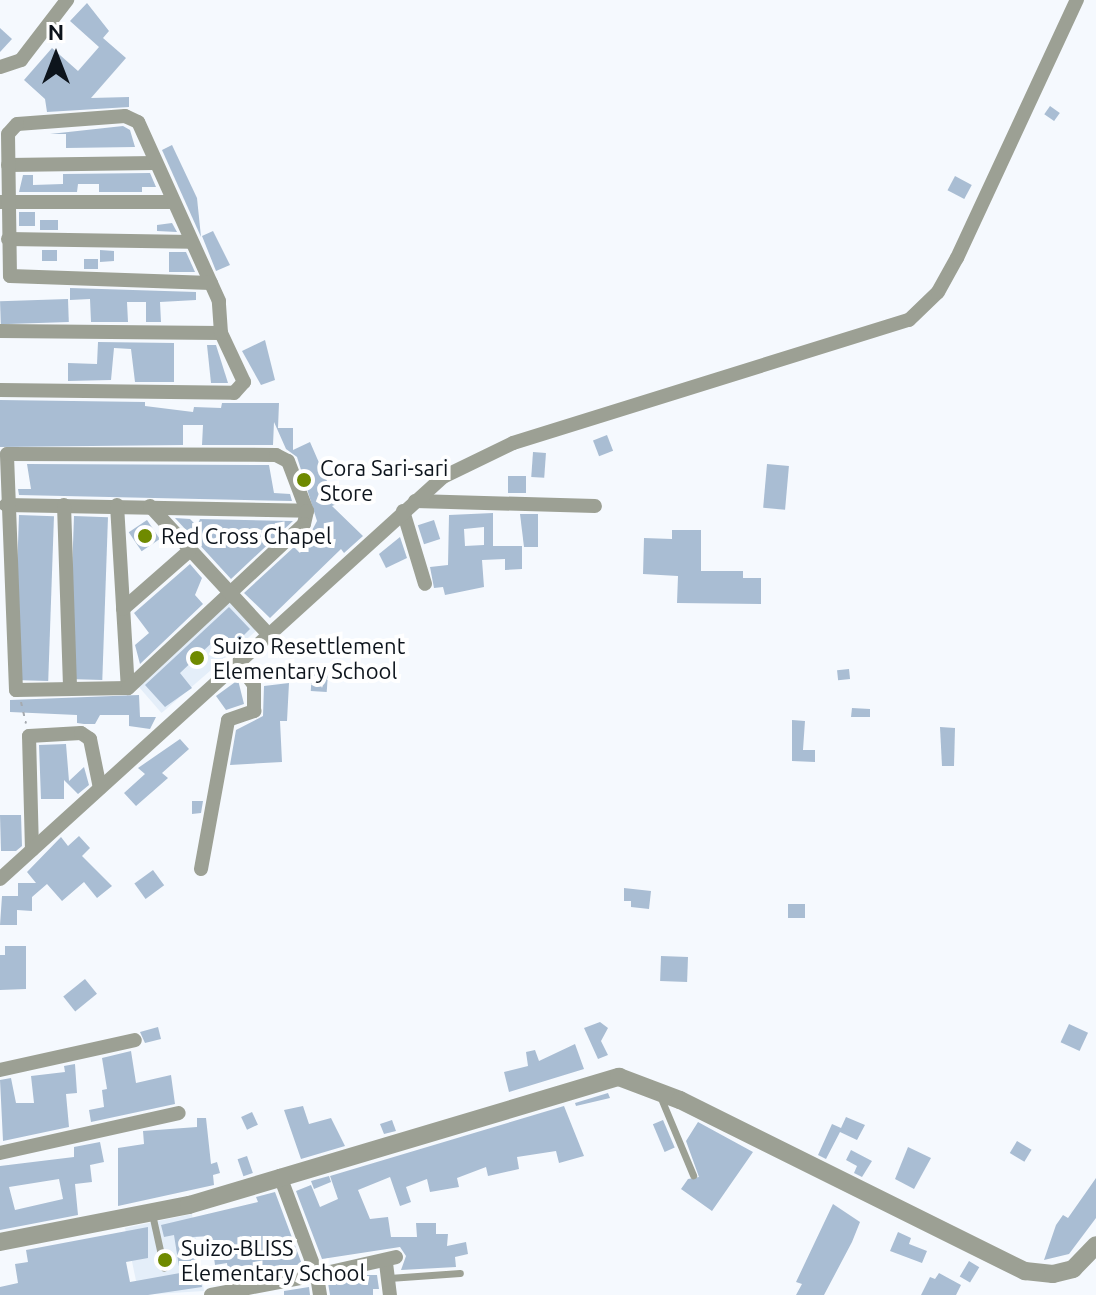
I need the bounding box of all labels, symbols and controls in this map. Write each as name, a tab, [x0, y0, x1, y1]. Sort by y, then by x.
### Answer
north arrow	[16, 16, 96, 96]
text: N	[48, 19, 64, 44]
place label: Cora Sari-sari Store	[320, 454, 448, 506]
marker: Cora Sari-sari Store	[295, 471, 313, 489]
place label: Red Cross Chapel	[161, 523, 332, 549]
marker: Red Cross Chapel	[136, 527, 154, 545]
place label: Suizo Resettlement Elementary School	[213, 632, 405, 684]
marker: Suizo Resettlement Elementary School	[188, 649, 206, 667]
place label: Suizo-BLISS Elementary School	[181, 1234, 365, 1286]
marker: Suizo-BLISS Elementary School	[156, 1251, 174, 1269]

